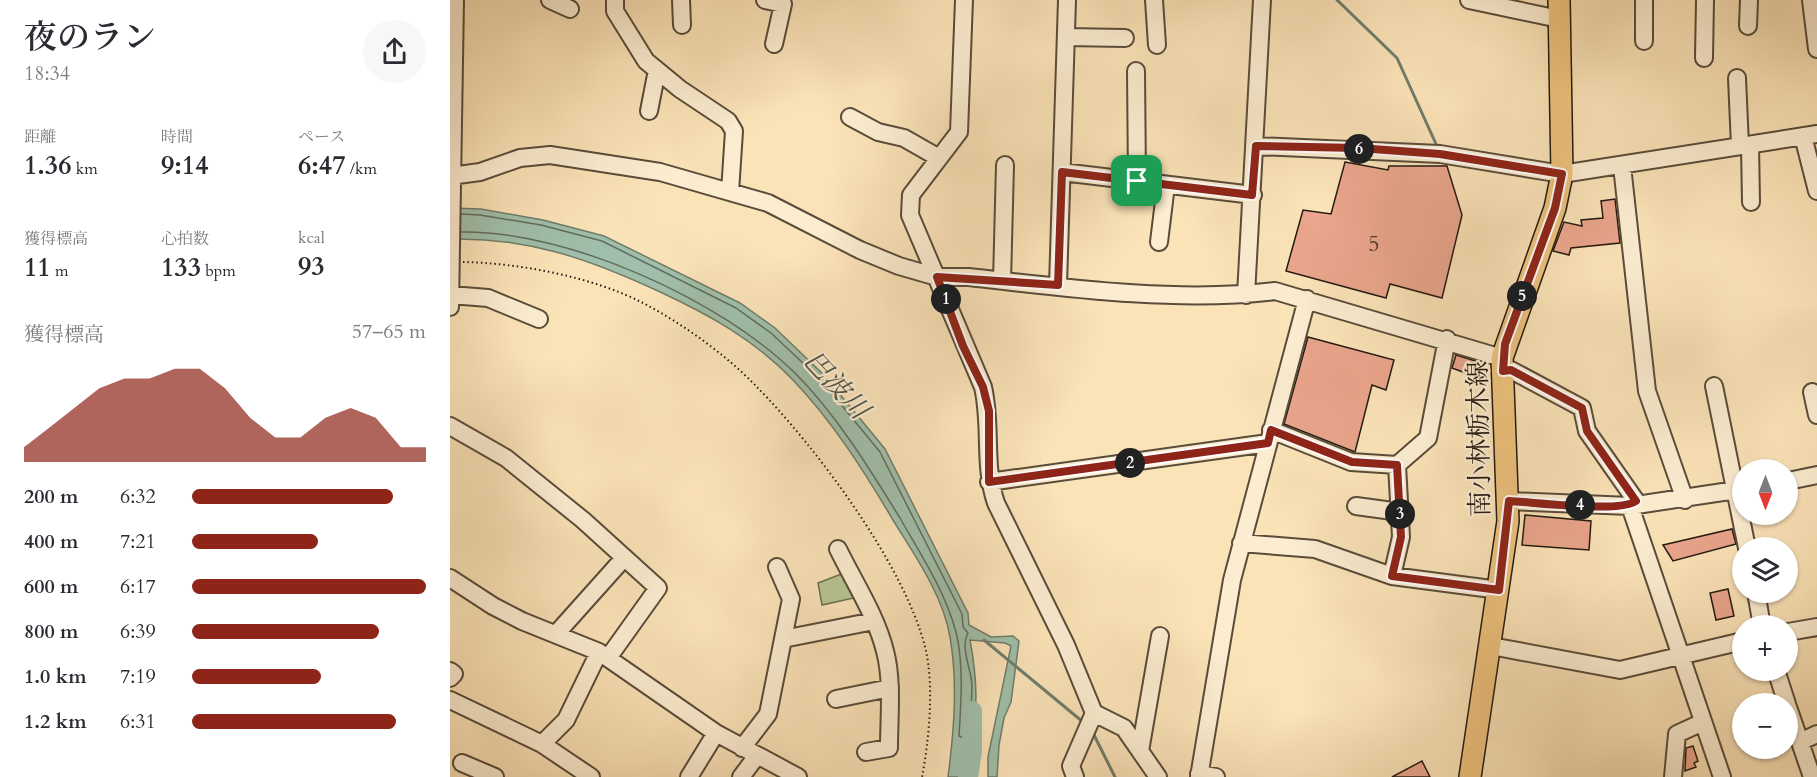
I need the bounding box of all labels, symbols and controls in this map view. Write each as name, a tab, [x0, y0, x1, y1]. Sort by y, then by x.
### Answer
text: 夜のラン	[24, 15, 156, 60]
button: share	[363, 20, 426, 83]
text: 18:34	[24, 60, 70, 87]
text: 距離	[24, 126, 56, 148]
text: 時間	[161, 126, 193, 148]
text: ペース	[298, 126, 345, 148]
pin: 6	[1344, 134, 1374, 164]
text: 6	[1355, 138, 1363, 160]
text: 1.36	[24, 148, 72, 183]
text: 9:14	[161, 148, 209, 183]
text: 6:47	[298, 148, 346, 183]
pin	[1111, 155, 1162, 206]
text: km	[72, 158, 98, 180]
text: /km	[346, 158, 377, 180]
icon: arrive	[1120, 164, 1153, 197]
text: kcal	[298, 227, 325, 249]
text: 獲得標高	[24, 228, 88, 250]
text: 心拍数	[161, 228, 209, 250]
house number: 5	[1368, 229, 1380, 259]
text: 93	[298, 249, 325, 284]
text: 11	[24, 250, 51, 285]
text: 133	[161, 250, 201, 285]
text: m	[51, 260, 68, 282]
text: bpm	[201, 260, 236, 282]
pin: 5	[1507, 281, 1537, 311]
pin: 1	[931, 284, 961, 314]
text: 5	[1518, 285, 1526, 307]
text: 1	[942, 288, 950, 310]
text: 57–65 m	[352, 318, 426, 345]
text: 獲得標高	[24, 321, 104, 348]
water label: 巴波川	[795, 343, 879, 429]
street label: 南小林栃木線	[1460, 361, 1498, 517]
pin: 2	[1115, 448, 1145, 478]
text: 2	[1126, 452, 1134, 474]
north arrow	[1732, 459, 1798, 525]
map controls	[1732, 459, 1798, 759]
text: 200 m	[24, 483, 79, 510]
text: 6:32	[120, 483, 156, 510]
pin: 4	[1565, 490, 1595, 520]
text: 4	[1576, 494, 1584, 516]
pin: 3	[1385, 499, 1415, 529]
text: 3	[1396, 503, 1404, 525]
text: 400 m	[24, 528, 79, 555]
text: 7:21	[120, 528, 156, 555]
button: layers	[1732, 537, 1798, 603]
text: 600 m	[24, 573, 79, 600]
text: 6:17	[120, 573, 156, 600]
button: +	[1732, 615, 1798, 681]
text: 800 m	[24, 618, 79, 645]
text: 6:39	[120, 618, 156, 645]
text: 1.0 km	[24, 663, 87, 690]
text: 7:19	[120, 663, 156, 690]
button: −	[1732, 693, 1798, 759]
text: 1.2 km	[24, 708, 87, 735]
text: 6:31	[120, 708, 156, 735]

